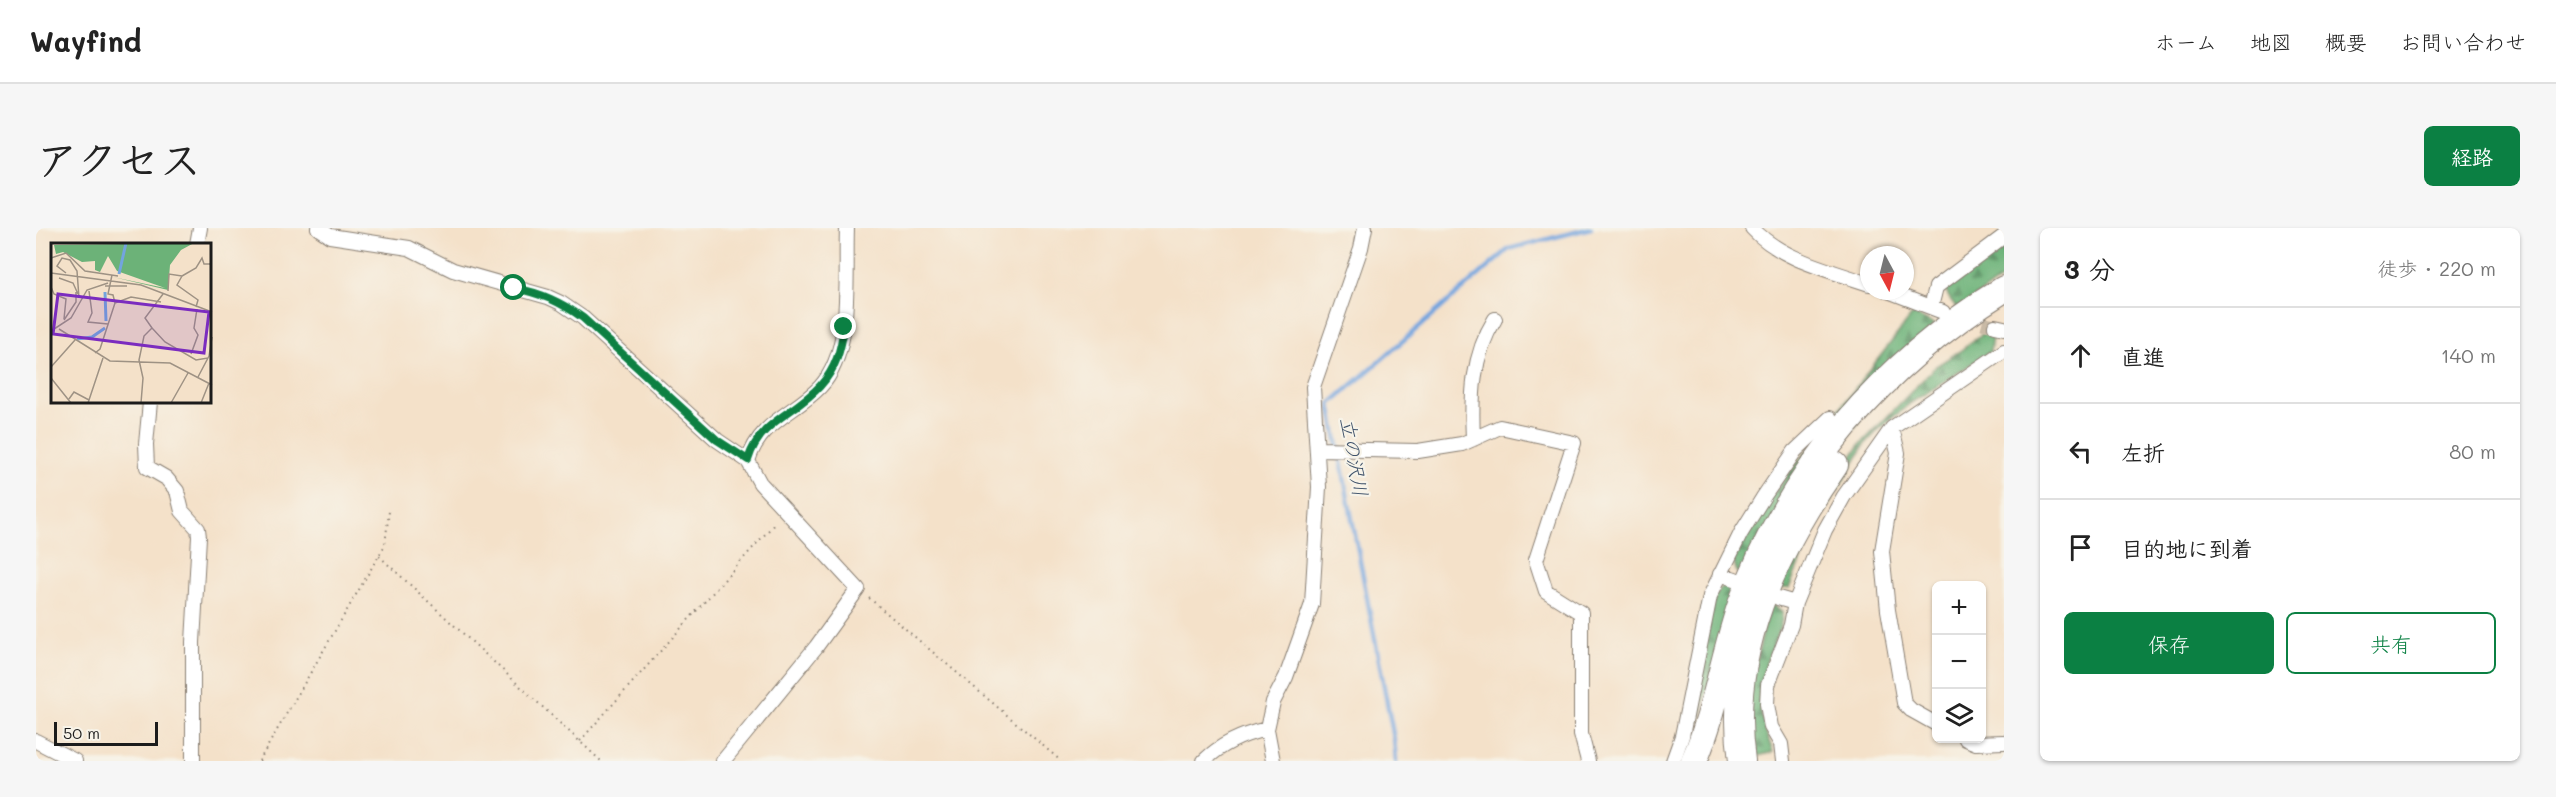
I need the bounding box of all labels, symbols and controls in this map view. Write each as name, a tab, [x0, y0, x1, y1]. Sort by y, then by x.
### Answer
text: Wayfind	[30, 23, 141, 59]
text: ホーム	[2155, 28, 2217, 55]
text: 地図	[2250, 28, 2292, 55]
text: 概要	[2325, 28, 2367, 55]
text: お問い合わせ	[2400, 28, 2526, 55]
button: 経路	[2424, 126, 2520, 186]
text: アクセス	[36, 131, 201, 186]
inset map	[51, 243, 212, 404]
north arrow	[1860, 246, 1914, 300]
text: 3 分	[2064, 252, 2115, 286]
text: 徒歩 · 220 m	[2378, 255, 2496, 281]
route start	[500, 274, 526, 300]
route end	[830, 313, 856, 339]
icon: ahead	[2064, 339, 2097, 372]
text: 直進	[2121, 342, 2165, 371]
text: 140 m	[2441, 342, 2496, 368]
water label: 立の沢川	[1335, 415, 1375, 499]
icon: left	[2064, 435, 2097, 468]
text: 左折	[2121, 438, 2165, 467]
text: 80 m	[2449, 438, 2496, 464]
icon: arrive	[2064, 531, 2097, 564]
text: 目的地に到着	[2121, 534, 2253, 563]
map controls	[1932, 581, 1986, 743]
button: +	[1932, 581, 1986, 635]
button: 保存	[2064, 612, 2274, 674]
button: 共有	[2286, 612, 2496, 674]
button: −	[1932, 635, 1986, 689]
button: layers	[1932, 689, 1986, 743]
scale bar	[54, 719, 158, 746]
text: 50 m	[63, 722, 100, 743]

